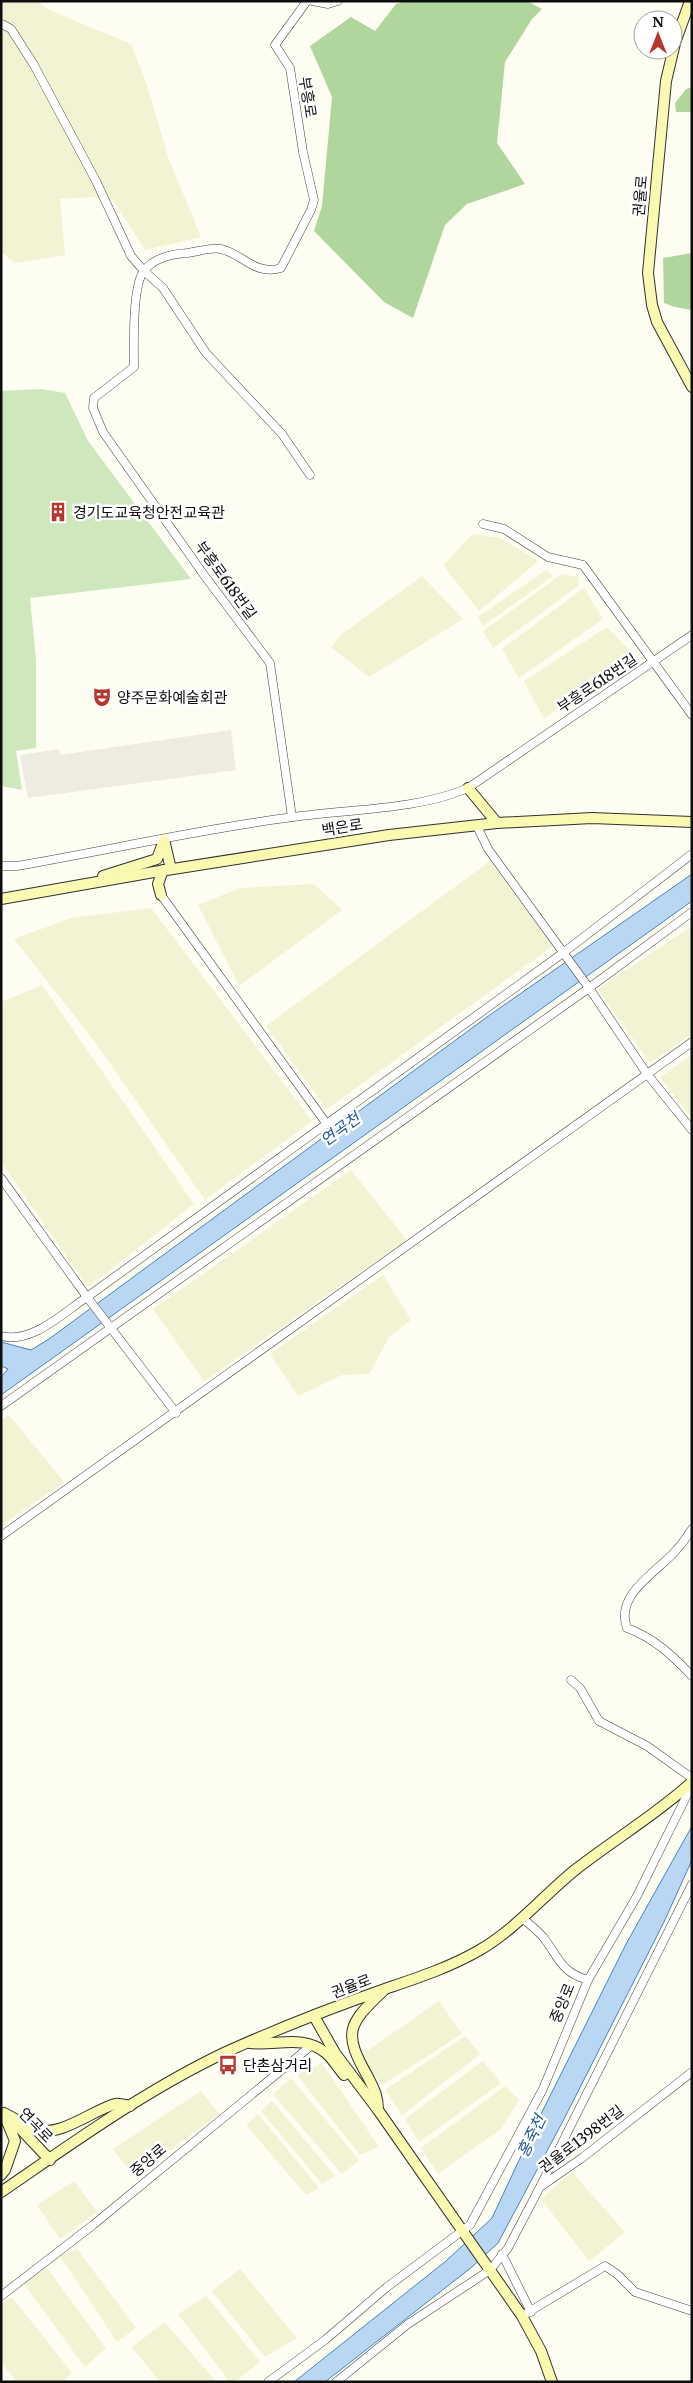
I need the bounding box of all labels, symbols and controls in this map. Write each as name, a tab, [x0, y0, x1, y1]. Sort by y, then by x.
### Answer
north arrow	[633, 10, 683, 60]
text: N	[652, 13, 664, 31]
street label: 부흥로	[295, 75, 321, 119]
street label: 권율로	[629, 175, 651, 217]
building icon: 경기도교육청안전교육관	[47, 501, 69, 523]
place label: 경기도교육청안전교육관	[73, 503, 225, 522]
street label: 부흥로618번길	[191, 537, 261, 623]
street label: 부흥로618번길	[553, 649, 641, 717]
theatre icon: 양주문화예술회관	[91, 686, 113, 708]
place label: 양주문화예술회관	[117, 688, 228, 707]
street label: 백은로	[320, 814, 364, 840]
water label: 연곡천	[316, 1107, 366, 1150]
street label: 권율로	[328, 1970, 374, 2002]
street label: 중앙로	[545, 1980, 579, 2026]
bus stop icon: 단촌삼거리	[217, 2054, 239, 2076]
place label: 단촌삼거리	[243, 2056, 312, 2075]
street label: 권율로1398번길	[535, 2101, 627, 2177]
street label: 연곡로	[15, 2104, 57, 2146]
water label: 홍죽천	[512, 2110, 551, 2160]
street label: 중앙로	[126, 2139, 170, 2181]

